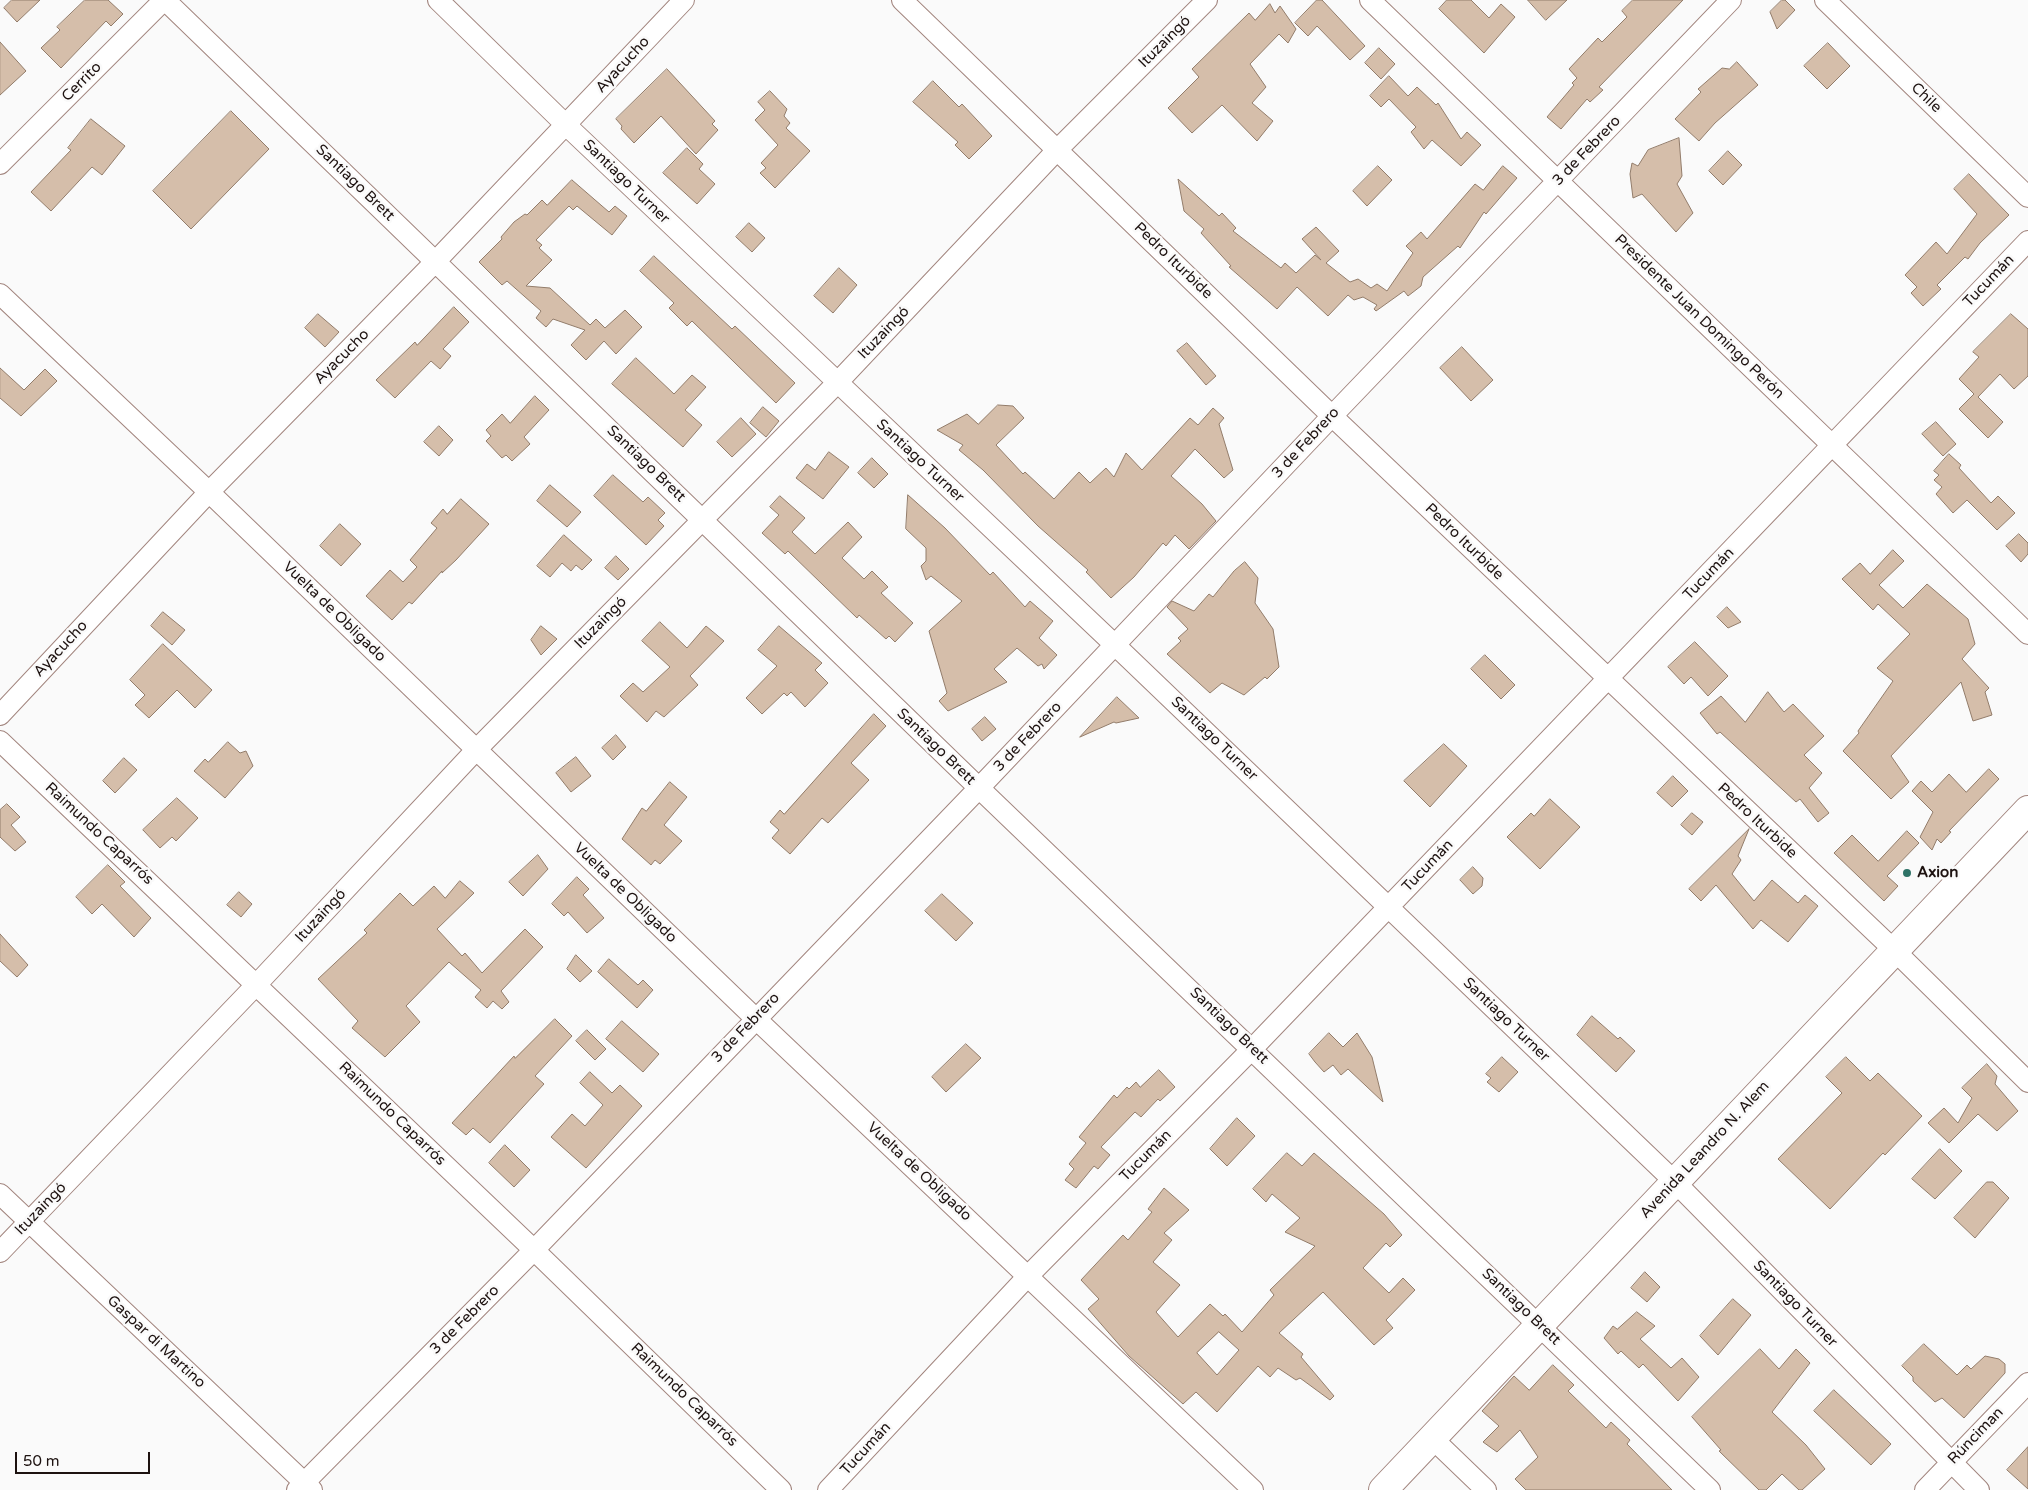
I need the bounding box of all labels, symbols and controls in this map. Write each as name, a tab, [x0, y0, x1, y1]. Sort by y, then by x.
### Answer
street label: Ituzaingó	[1135, 12, 1195, 72]
street label: Ayacucho	[592, 33, 654, 97]
street label: Cerrito	[58, 58, 106, 106]
street label: Chile	[1907, 79, 1945, 117]
street label: 3 de Febrero	[1549, 112, 1625, 190]
street label: Santiago Turner	[579, 136, 673, 228]
street label: Santiago Brett	[312, 141, 398, 225]
street label: Pedro Iturbide	[1130, 219, 1216, 303]
street label: Presidente Juan Domingo Perón	[1610, 231, 1788, 403]
street label: Tucumán	[1960, 251, 2018, 311]
street label: Ituzaingó	[854, 303, 914, 363]
street label: Ayacucho	[311, 326, 373, 388]
street label: 3 de Febrero	[1269, 404, 1343, 482]
street label: Santiago Turner	[872, 416, 968, 506]
street label: Santiago Brett	[603, 422, 689, 506]
street label: Pedro Iturbide	[1421, 500, 1507, 584]
street label: Tucumán	[1680, 544, 1738, 604]
street label: Vuelta de Obligado	[279, 558, 389, 666]
street label: Ituzaingó	[571, 593, 631, 653]
street label: Ayacucho	[30, 617, 92, 681]
street label: Santiago Turner	[1167, 693, 1261, 785]
street label: 3 de Febrero	[990, 698, 1066, 776]
street label: Santiago Brett	[893, 705, 979, 789]
street label: Raimundo Caparrós	[41, 779, 157, 889]
street label: Pedro Iturbide	[1713, 780, 1801, 862]
street label: Tucumán	[1399, 836, 1457, 896]
street label: Vuelta de Obligado	[570, 839, 680, 947]
place label: Axion	[1917, 864, 1958, 882]
marker: Axion	[1901, 867, 1913, 879]
street label: Ituzaingó	[292, 886, 350, 946]
street label: Santiago Turner	[1459, 974, 1553, 1066]
street label: Santiago Brett	[1186, 984, 1272, 1068]
street label: 3 de Febrero	[708, 989, 784, 1067]
street label: Raimundo Caparrós	[335, 1058, 449, 1170]
street label: Avenida Leandro N. Alem	[1637, 1078, 1773, 1222]
street label: Vuelta de Obligado	[863, 1119, 975, 1225]
street label: Tucumán	[1116, 1126, 1176, 1186]
street label: Ituzaingó	[11, 1179, 71, 1239]
street label: Santiago Turner	[1749, 1257, 1841, 1351]
street label: Santiago Brett	[1478, 1265, 1564, 1349]
street label: 3 de Febrero	[427, 1282, 503, 1358]
street label: Gaspar di Martino	[103, 1292, 209, 1392]
street label: Raimundo Caparrós	[627, 1339, 741, 1451]
street label: Rúnciman	[1945, 1404, 2007, 1468]
street label: Tucumán	[837, 1419, 895, 1479]
scale bar	[18, 1442, 152, 1474]
text: 50 m	[23, 1452, 60, 1470]

